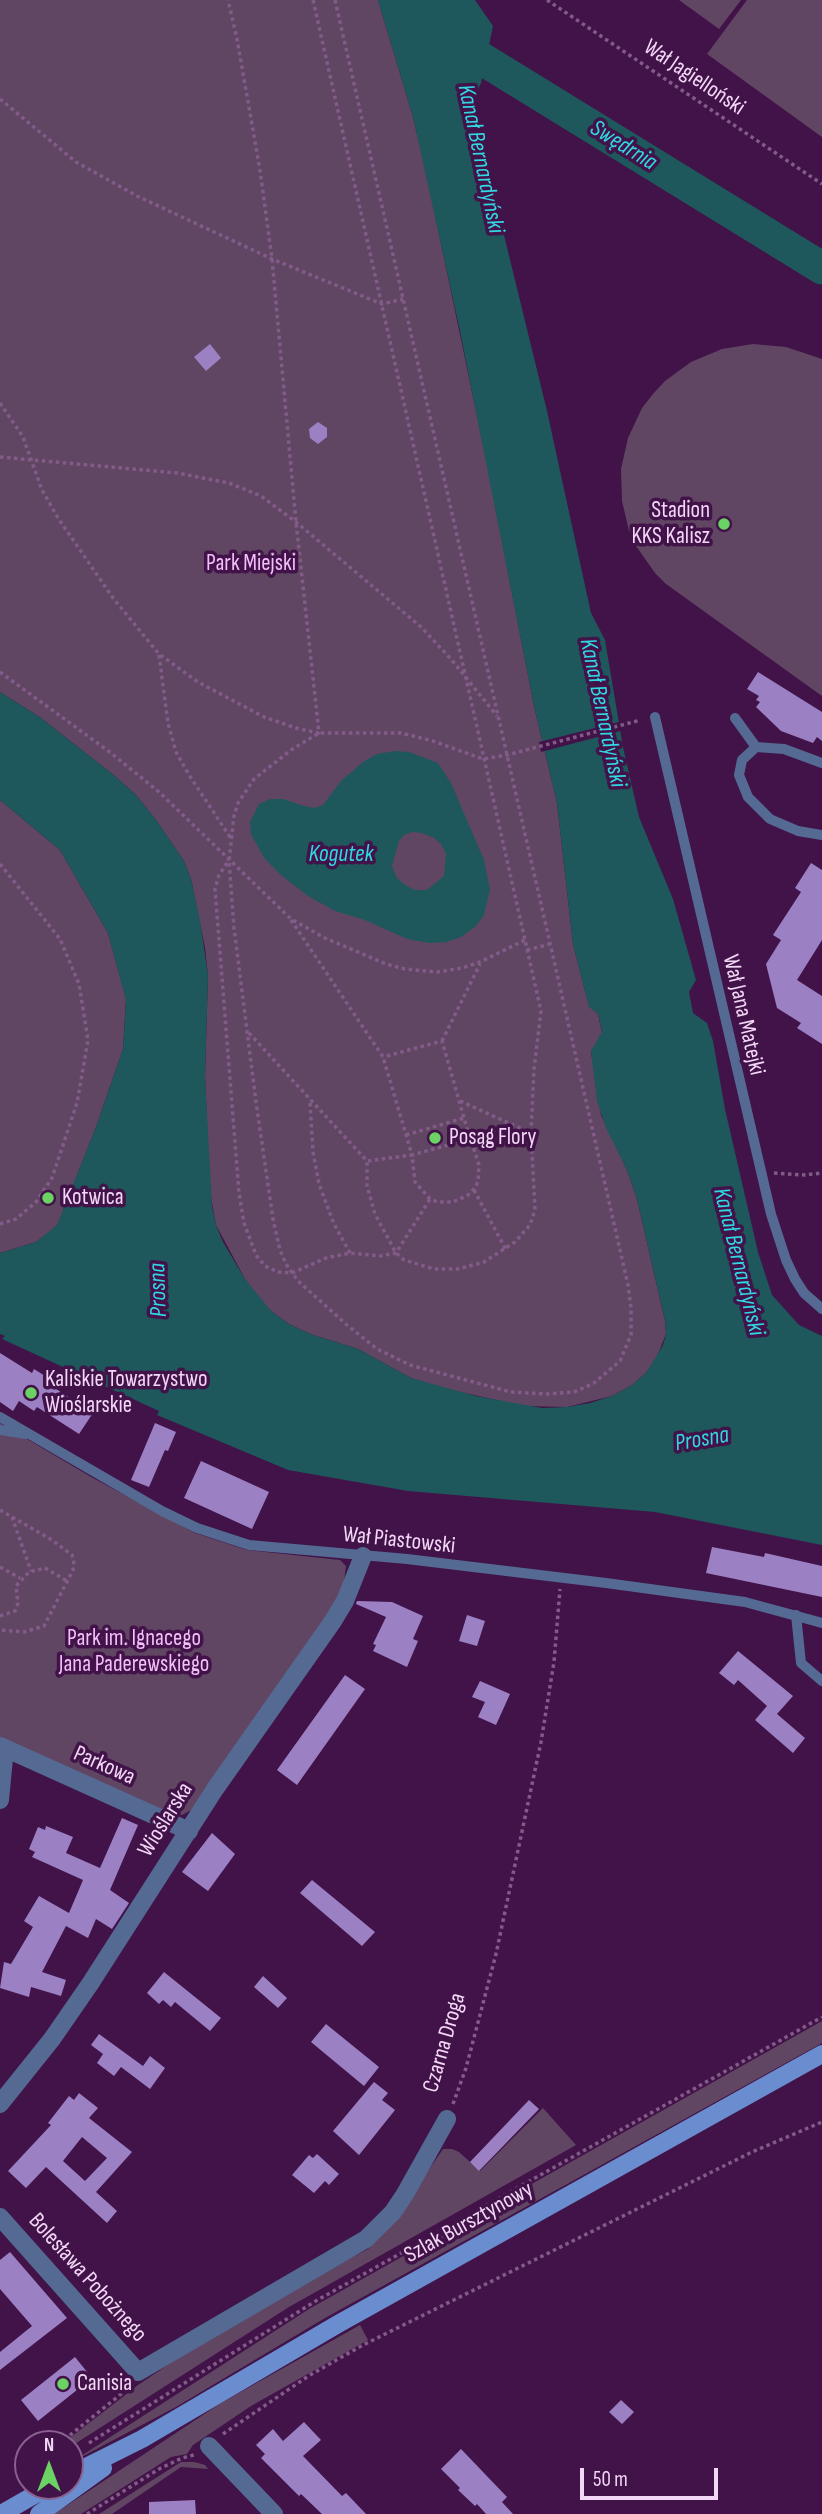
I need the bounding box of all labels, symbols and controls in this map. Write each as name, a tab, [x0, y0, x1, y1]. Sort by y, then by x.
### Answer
street label: Wał Jagielloński	[638, 34, 750, 122]
water label: Kanał Bernardyński	[450, 82, 510, 236]
water label: Swędrnia	[584, 114, 662, 178]
place label: Stadion KKS Kalisz	[631, 497, 710, 551]
marker: Stadion KKS Kalisz	[716, 516, 732, 532]
park label: Park Miejski	[206, 550, 296, 578]
water label: Kanał Bernardyński	[572, 636, 632, 790]
water label: Kogutek	[309, 841, 373, 869]
street label: Wał Jana Matejki	[716, 952, 770, 1078]
place label: Posąg Flory	[449, 1124, 536, 1152]
marker: Posąg Flory	[427, 1130, 443, 1146]
place label: Kotwica	[62, 1184, 124, 1212]
water label: Kanał Bernardyński	[706, 1185, 770, 1339]
marker: Kotwica	[40, 1190, 56, 1206]
water label: Prosna	[144, 1262, 174, 1318]
place label: Kaliskie Towarzystwo Wioślarskie	[45, 1366, 208, 1420]
marker: Kaliskie Towarzystwo Wioślarskie	[23, 1385, 39, 1401]
water label: Prosna	[673, 1421, 731, 1459]
street label: Wał Piastowski	[341, 1521, 457, 1561]
park label: Park im. Ignacego Jana Paderewskiego	[59, 1625, 209, 1679]
street label: Parkowa	[69, 1740, 139, 1792]
street label: Wioślarska	[132, 1778, 200, 1862]
street label: Czarna Droga	[418, 1990, 472, 2096]
street label: Szlak Bursztynowy	[400, 2176, 538, 2270]
street label: Bolesława Pobożnego	[22, 2208, 152, 2348]
place label: Canisia	[77, 2370, 132, 2398]
marker: Canisia	[55, 2376, 71, 2392]
north arrow	[14, 2430, 84, 2500]
text: N	[44, 2434, 54, 2457]
scale bar	[584, 2454, 722, 2498]
text: 50 m	[593, 2467, 628, 2492]

